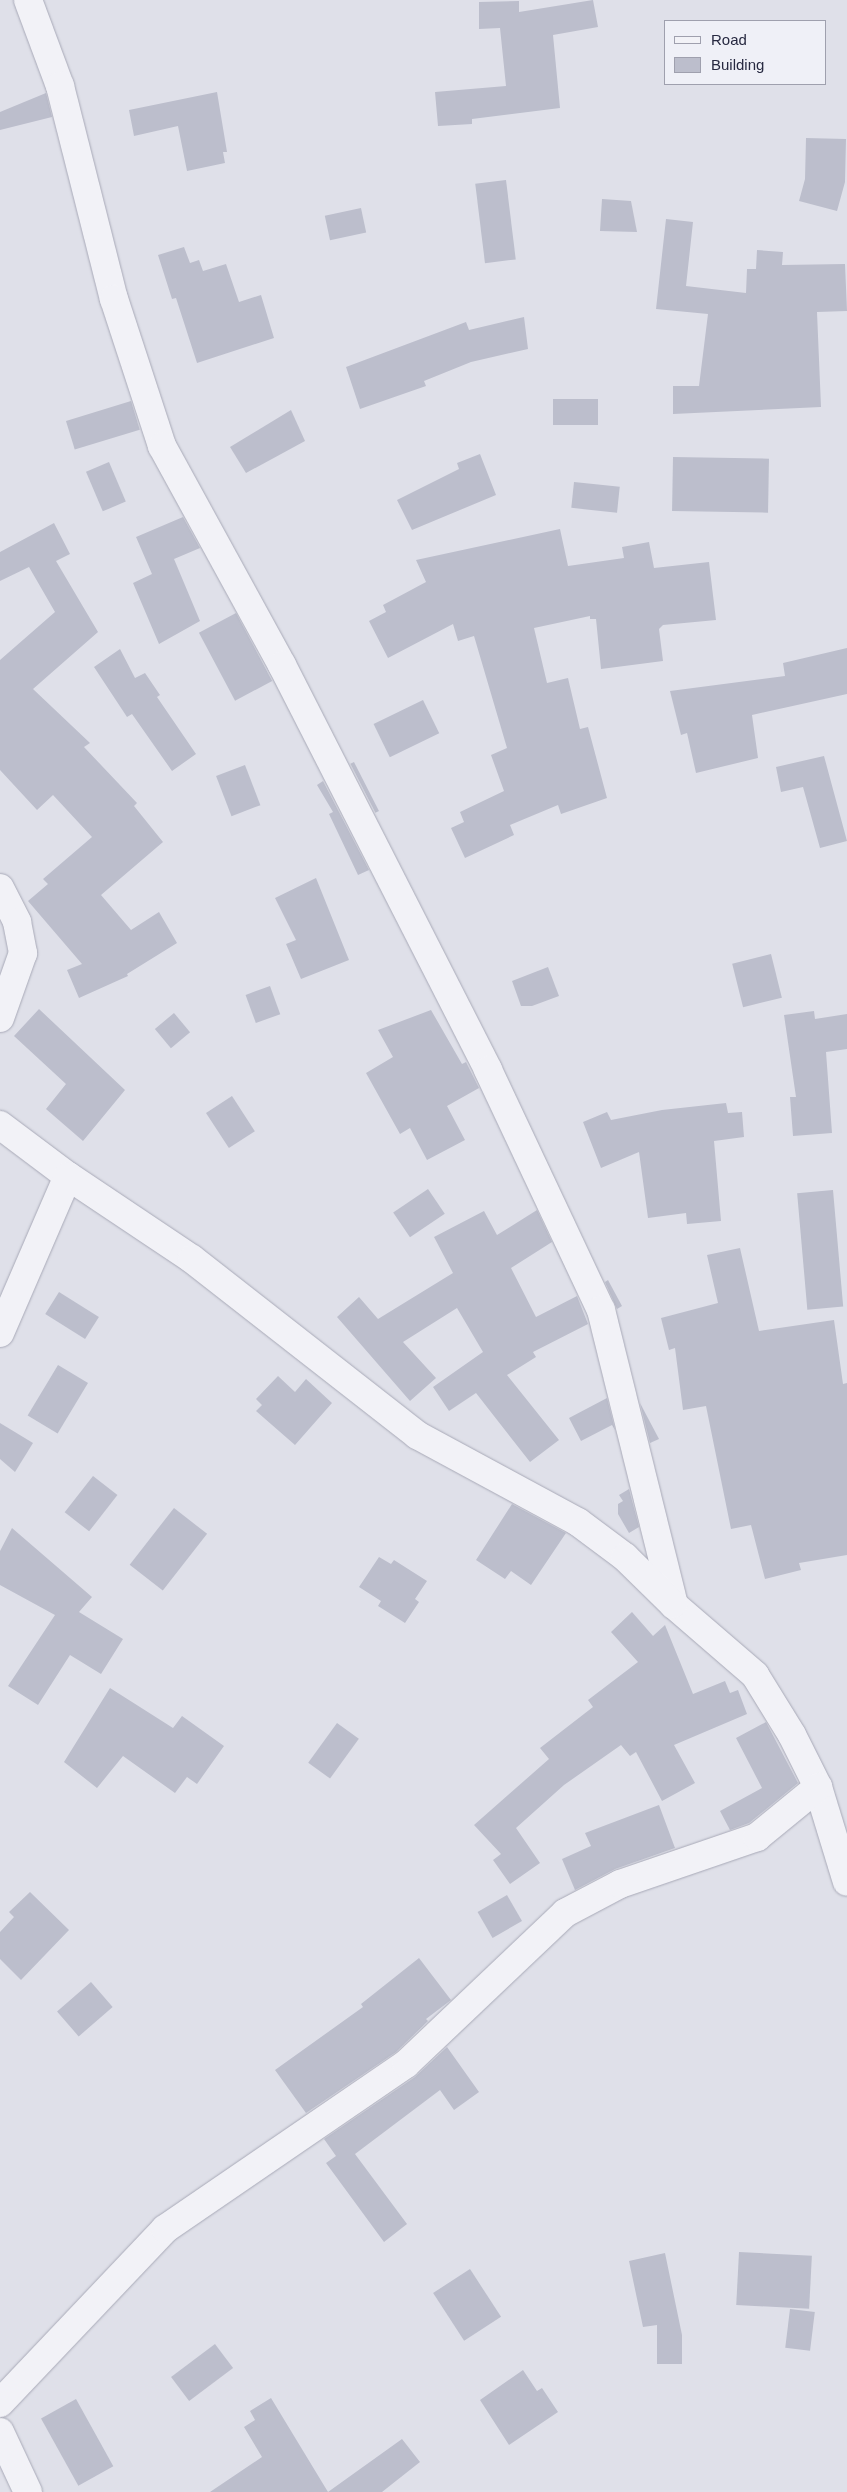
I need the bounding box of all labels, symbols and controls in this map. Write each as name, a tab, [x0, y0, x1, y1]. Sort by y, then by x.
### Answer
legend	[664, 20, 827, 85]
text: Road	[711, 31, 747, 48]
text: Building	[711, 56, 764, 73]

